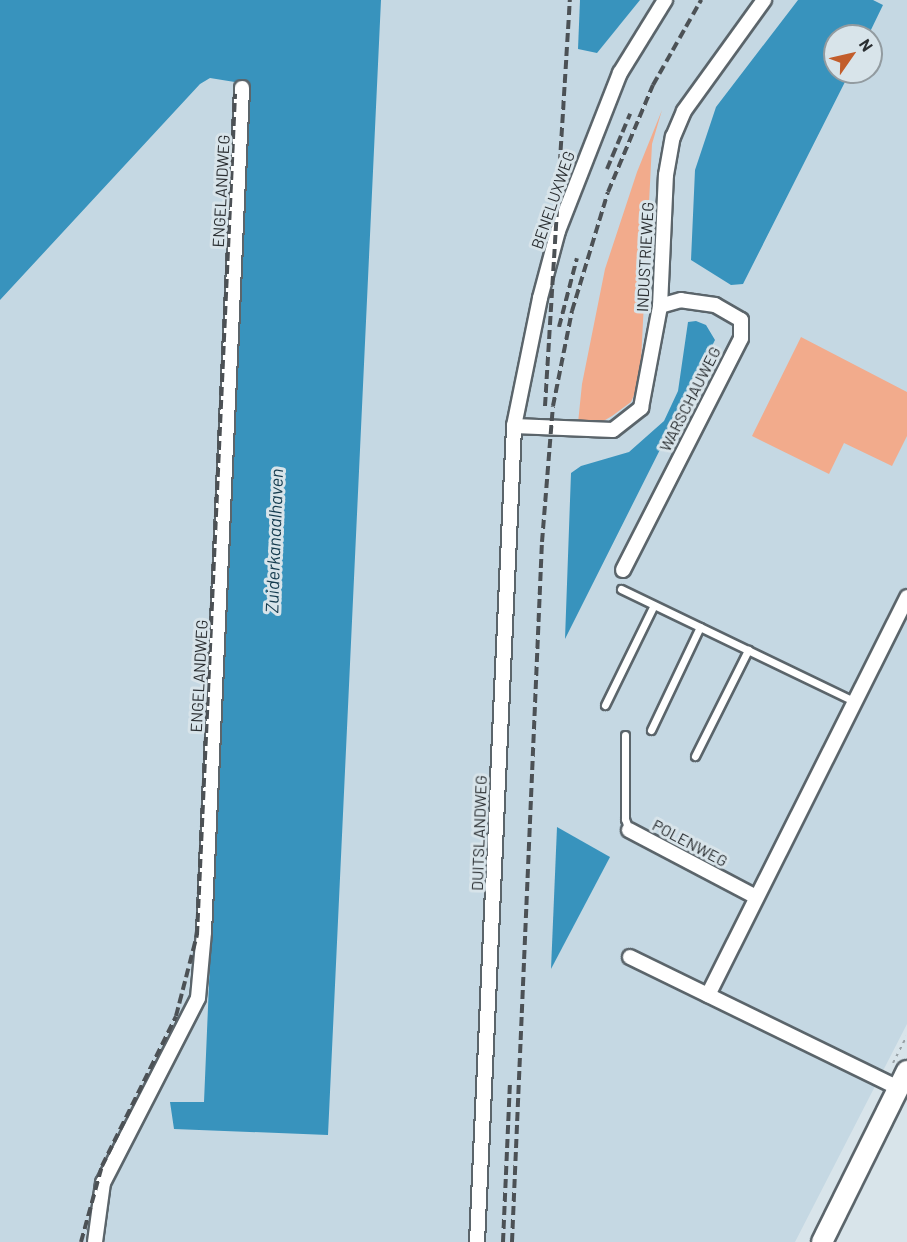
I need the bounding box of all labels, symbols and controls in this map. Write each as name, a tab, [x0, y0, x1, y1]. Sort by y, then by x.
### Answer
north arrow	[823, 24, 883, 84]
text: N	[856, 35, 878, 54]
street label: ENGELANDWEG	[208, 134, 234, 248]
street label: BENELUXWEG	[527, 149, 579, 251]
street label: INDUSTRIEWEG	[633, 201, 657, 313]
street label: WARSCHAUWEG	[655, 343, 725, 455]
water label: Zuiderkanaalhaven	[261, 468, 287, 614]
street label: ENGELANDWEG	[186, 619, 212, 733]
street label: DUITSLANDWEG	[467, 775, 491, 891]
street label: POLENWEG	[649, 815, 731, 871]

